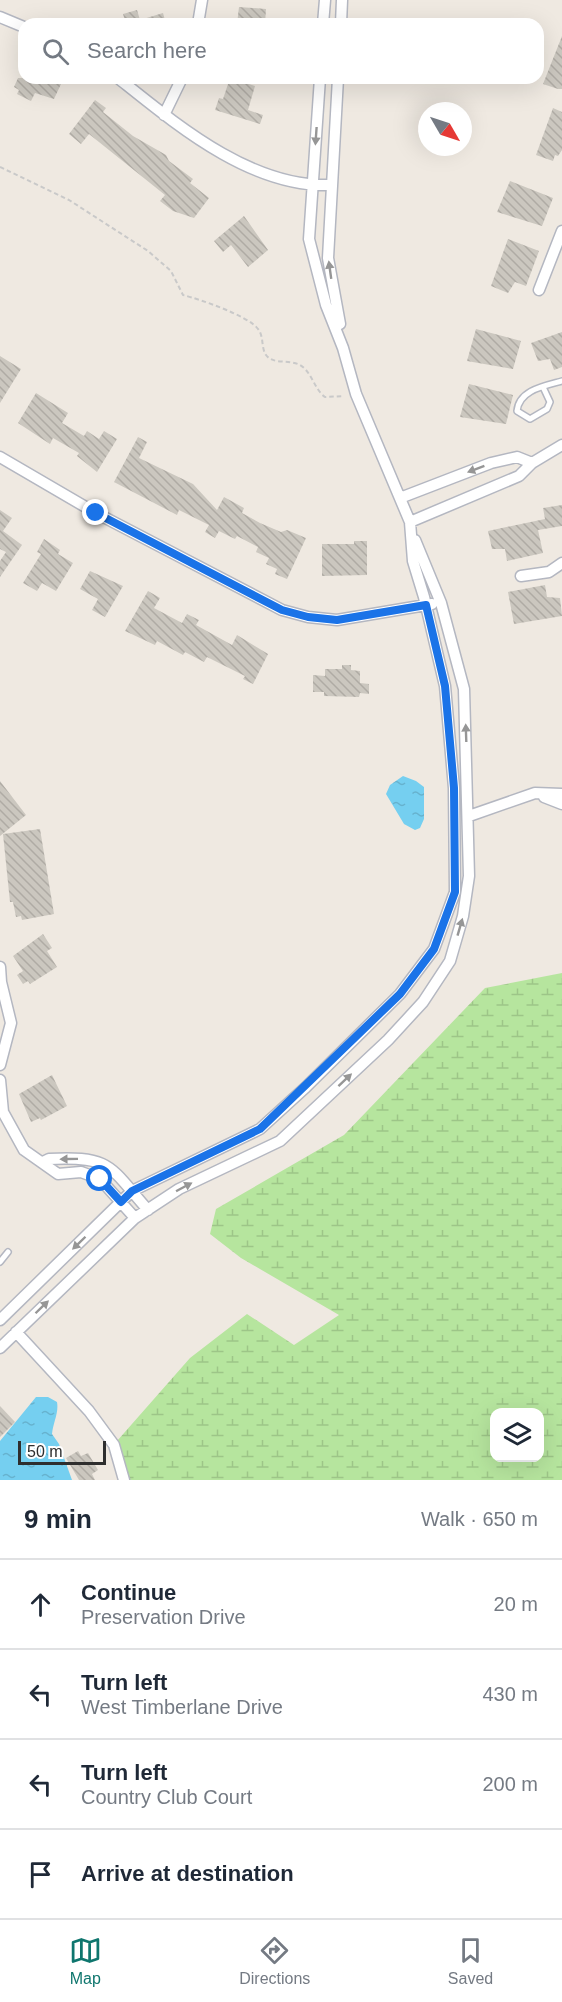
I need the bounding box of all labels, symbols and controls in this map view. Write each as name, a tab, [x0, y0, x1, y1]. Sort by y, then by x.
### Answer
search box	[18, 18, 544, 84]
icon: search	[39, 35, 72, 68]
text: Search here	[87, 38, 207, 63]
north arrow	[418, 102, 472, 156]
one-way arrow	[311, 127, 320, 146]
one-way arrow	[326, 261, 335, 280]
one-way arrow	[467, 465, 485, 474]
route end	[82, 499, 108, 525]
one-way arrow	[461, 724, 470, 743]
one-way arrow	[455, 918, 465, 936]
one-way arrow	[337, 1074, 351, 1088]
one-way arrow	[59, 1154, 78, 1163]
route start	[86, 1165, 112, 1191]
one-way arrow	[176, 1182, 193, 1192]
one-way arrow	[71, 1236, 86, 1250]
one-way arrow	[34, 1301, 48, 1315]
map controls	[490, 1408, 544, 1462]
button: layers	[490, 1408, 544, 1462]
scale bar	[18, 1438, 106, 1466]
text: 50 m	[27, 1443, 63, 1460]
text: 9 min	[24, 1504, 92, 1534]
text: Walk · 650 m	[421, 1508, 538, 1530]
text: Continue	[81, 1580, 176, 1605]
icon: ahead	[24, 1588, 57, 1621]
text: 20 m	[494, 1593, 538, 1615]
text: Preservation Drive	[81, 1606, 246, 1628]
text: Turn left	[81, 1670, 167, 1695]
icon: left	[24, 1678, 57, 1711]
text: 430 m	[482, 1683, 538, 1705]
text: West Timberlane Drive	[81, 1696, 283, 1718]
text: Turn left	[81, 1760, 167, 1785]
icon: left	[24, 1768, 57, 1801]
text: 200 m	[482, 1773, 538, 1795]
text: Country Club Court	[81, 1786, 252, 1808]
icon: arrive	[24, 1858, 57, 1891]
text: Arrive at destination	[81, 1861, 294, 1886]
tab: Map	[69, 1934, 102, 1988]
tab: Directions	[239, 1934, 310, 1988]
tab: Saved	[448, 1934, 493, 1988]

